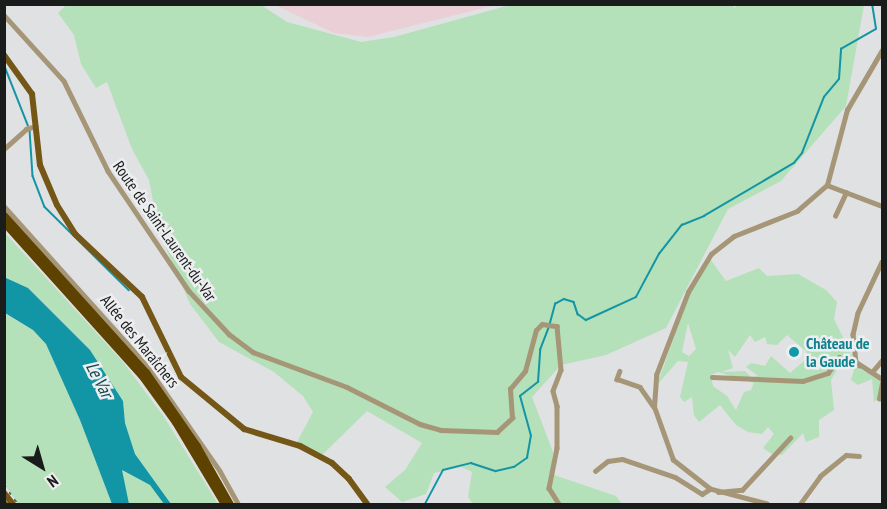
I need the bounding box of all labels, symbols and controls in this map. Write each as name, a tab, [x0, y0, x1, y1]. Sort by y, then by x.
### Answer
street label: Route de Saint-Laurent-du-Var	[109, 157, 221, 305]
street label: Allée des Maraîchers	[97, 291, 183, 391]
place label: Château de la Gaude	[806, 333, 870, 371]
marker: Château de la Gaude	[787, 345, 801, 359]
water label: Le Var	[81, 358, 117, 402]
north arrow	[12, 437, 72, 497]
text: N	[43, 471, 62, 492]

